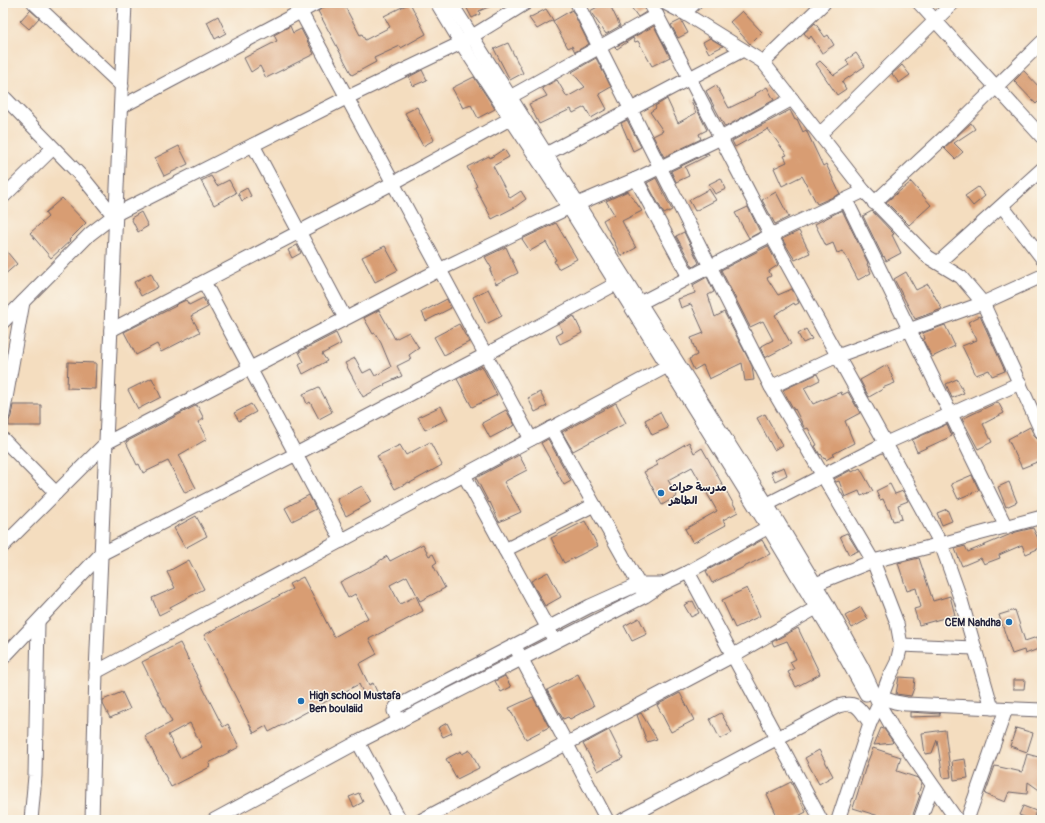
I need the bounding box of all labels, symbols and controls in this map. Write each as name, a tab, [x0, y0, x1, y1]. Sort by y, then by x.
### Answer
place label: مدرسة حراث الطاهر	[668, 481, 727, 507]
marker: مدرسة حراث الطاهر	[656, 488, 666, 498]
place label: CEM Nahdha	[945, 616, 1001, 629]
marker: CEM Nahdha	[1004, 617, 1014, 627]
place label: High school Mustafa Ben boulaiid	[309, 689, 401, 715]
marker: High school Mustafa Ben boulaiid	[296, 696, 306, 706]

